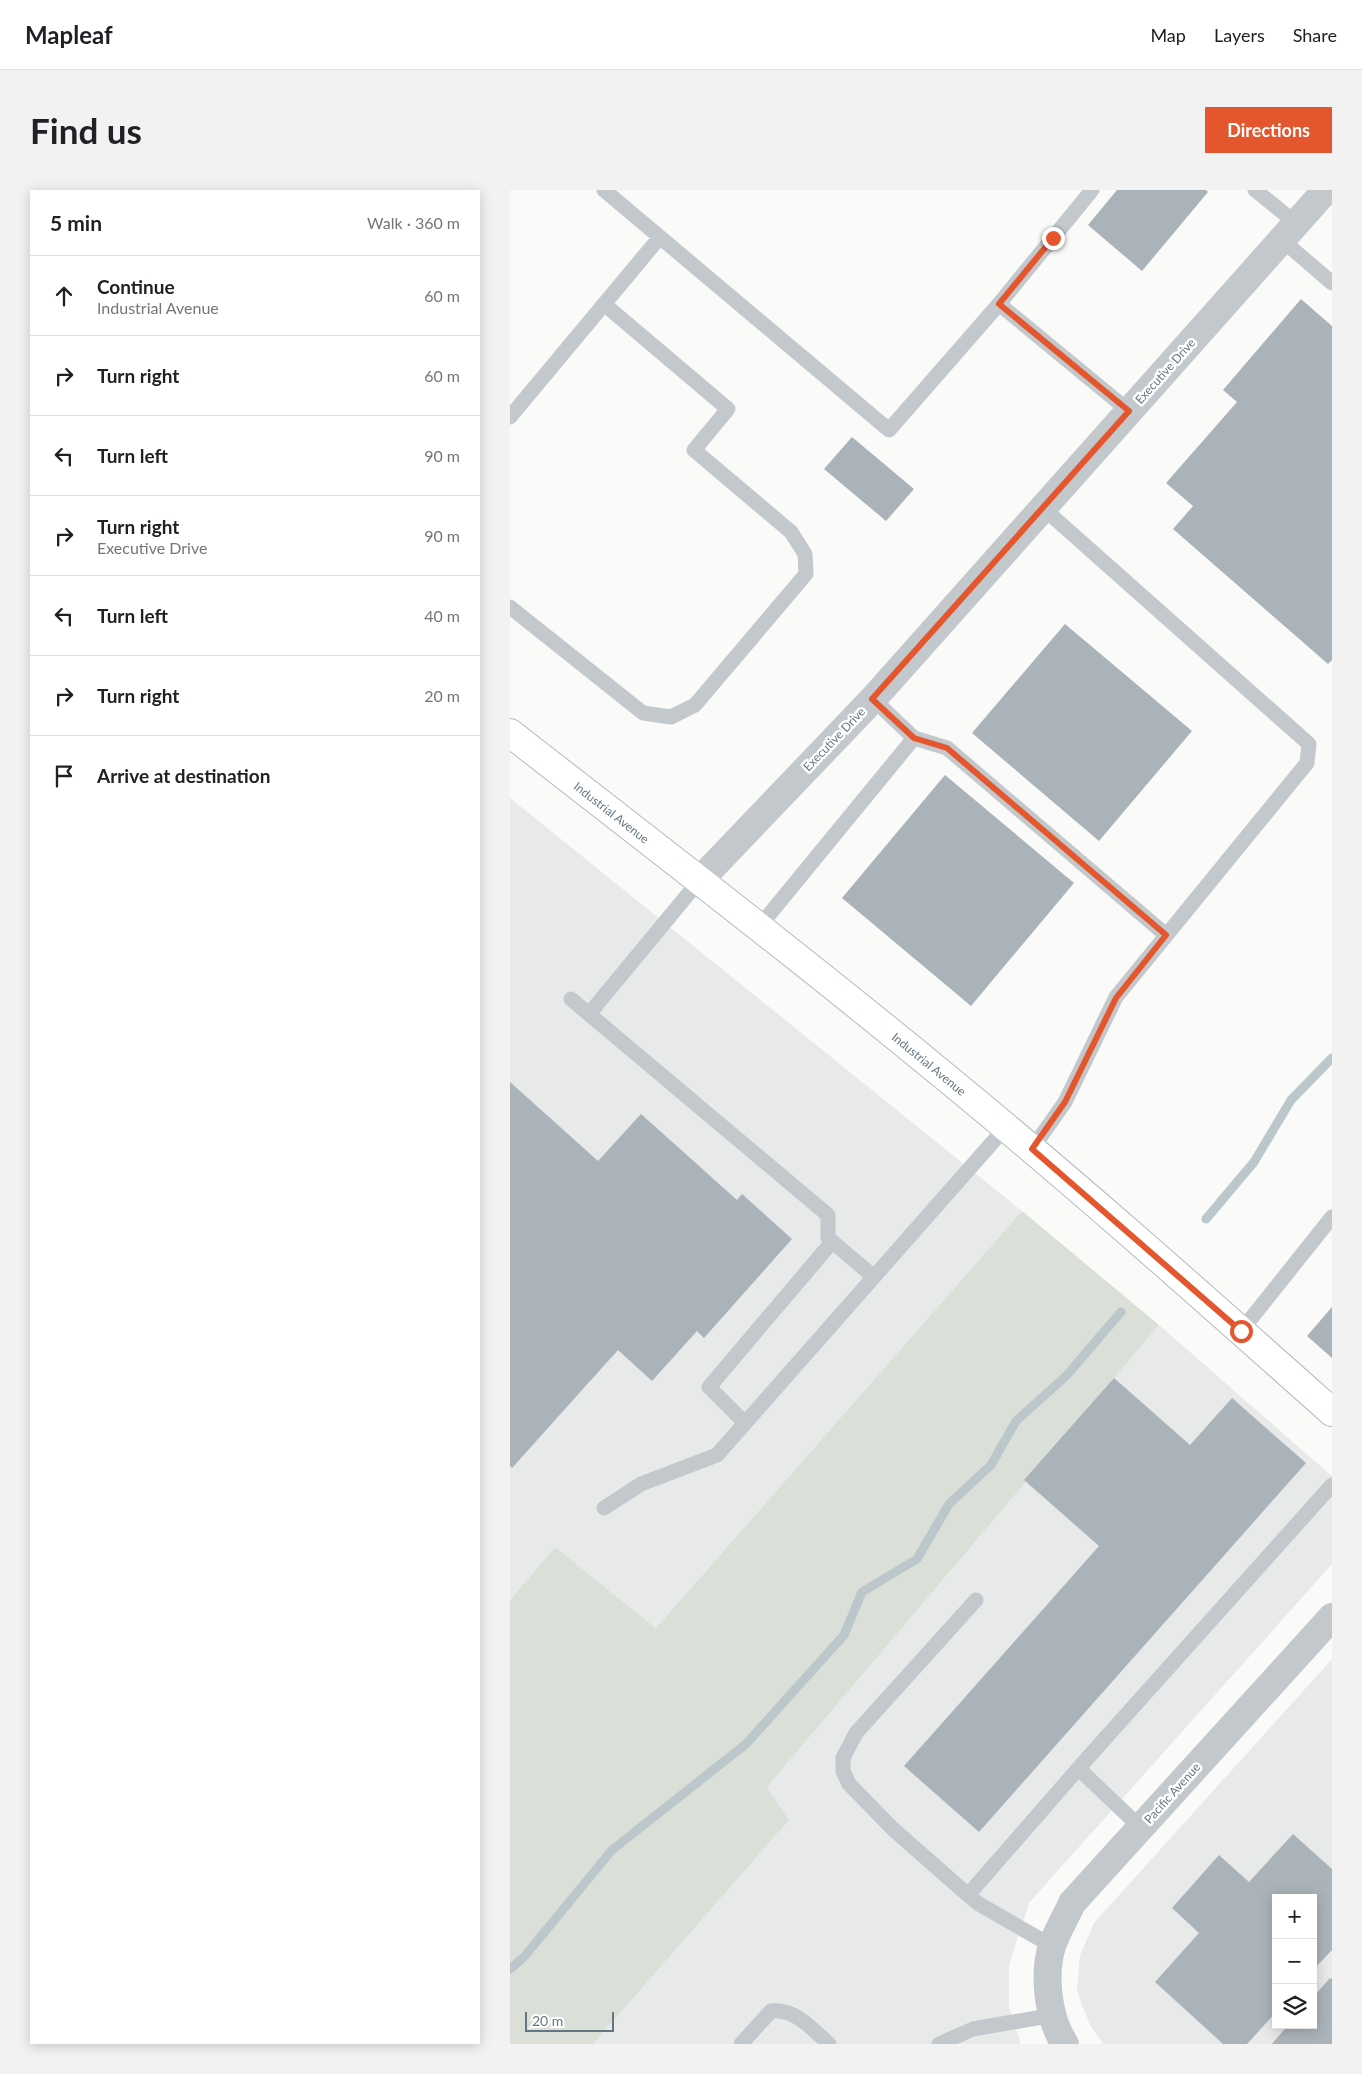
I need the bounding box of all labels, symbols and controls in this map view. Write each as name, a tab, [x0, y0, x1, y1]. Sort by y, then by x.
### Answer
text: Mapleaf	[25, 20, 113, 49]
text: Map	[1150, 24, 1186, 46]
text: Layers	[1214, 24, 1265, 46]
text: Share	[1293, 24, 1337, 46]
button: Directions	[1205, 107, 1332, 153]
text: Find us	[30, 109, 142, 151]
text: 5 min	[50, 210, 102, 235]
text: Walk · 360 m	[367, 213, 460, 232]
route end	[1042, 227, 1065, 250]
text: Continue	[97, 275, 175, 298]
icon: ahead	[50, 282, 78, 310]
text: 60 m	[424, 286, 460, 305]
text: Industrial Avenue	[97, 298, 219, 317]
street label: Executive Drive	[1132, 335, 1198, 407]
icon: right	[50, 362, 78, 390]
text: Turn right	[97, 364, 179, 387]
text: 60 m	[424, 366, 460, 385]
icon: left	[50, 442, 78, 470]
text: Turn left	[97, 444, 168, 467]
text: 90 m	[424, 446, 460, 465]
text: Turn right	[97, 515, 179, 538]
icon: right	[50, 522, 78, 550]
text: 90 m	[424, 526, 460, 545]
text: Executive Drive	[97, 538, 207, 557]
icon: left	[50, 602, 78, 630]
text: Turn left	[97, 604, 168, 627]
text: 40 m	[424, 606, 460, 625]
icon: right	[50, 682, 78, 710]
text: Turn right	[97, 684, 179, 707]
text: 20 m	[424, 686, 460, 705]
street label: Executive Drive	[800, 704, 868, 774]
icon: arrive	[50, 762, 78, 790]
text: Arrive at destination	[97, 764, 270, 787]
street label: Industrial Avenue	[571, 778, 653, 846]
street label: Industrial Avenue	[889, 1029, 969, 1099]
route start	[1230, 1320, 1253, 1343]
street label: Pacific Avenue	[1141, 1760, 1203, 1826]
map controls	[1272, 1894, 1317, 2029]
button: +	[1272, 1894, 1317, 1939]
button: −	[1272, 1939, 1317, 1984]
button: layers	[1272, 1984, 1317, 2029]
scale bar	[525, 2009, 614, 2032]
text: 20 m	[532, 2012, 563, 2029]

